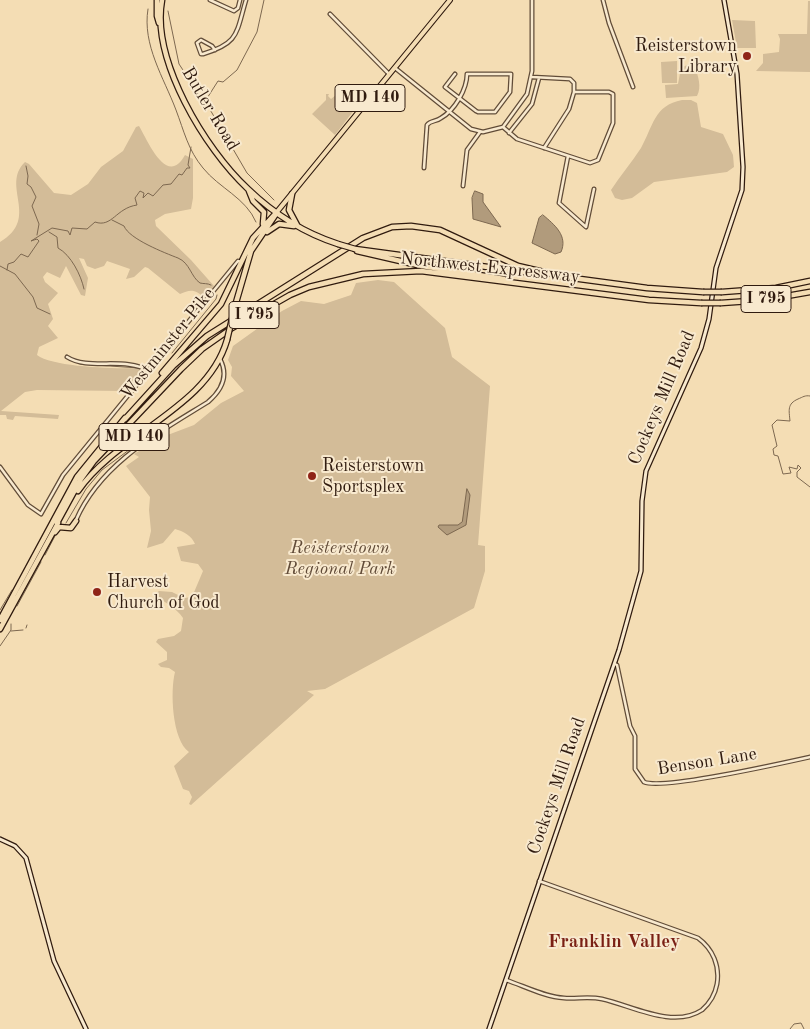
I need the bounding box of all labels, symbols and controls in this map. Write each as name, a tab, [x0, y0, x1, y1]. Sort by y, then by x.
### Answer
place label: Reisterstown Library	[635, 35, 737, 78]
marker: Reisterstown Library	[741, 50, 753, 62]
street label: Butler Road	[177, 63, 243, 155]
road number: MD 140	[335, 85, 405, 112]
street label: Northwest Expressway	[399, 248, 581, 288]
street label: Westminster Pike	[116, 283, 220, 405]
road number: I 795	[741, 286, 791, 312]
road number: I 795	[229, 302, 279, 328]
street label: Cockeys Mill Road	[624, 328, 700, 468]
road number: MD 140	[99, 424, 169, 451]
place label: Reisterstown Sportsplex	[322, 455, 424, 498]
marker: Reisterstown Sportsplex	[306, 470, 318, 482]
park label: Reisterstown Regional Park	[285, 537, 395, 580]
place label: Harvest Church of God	[107, 571, 220, 614]
marker: Harvest Church of God	[91, 586, 103, 598]
street label: Cockeys Mill Road	[523, 715, 591, 857]
street label: Benson Lane	[655, 743, 759, 781]
district label: Franklin Valley	[548, 931, 680, 953]

